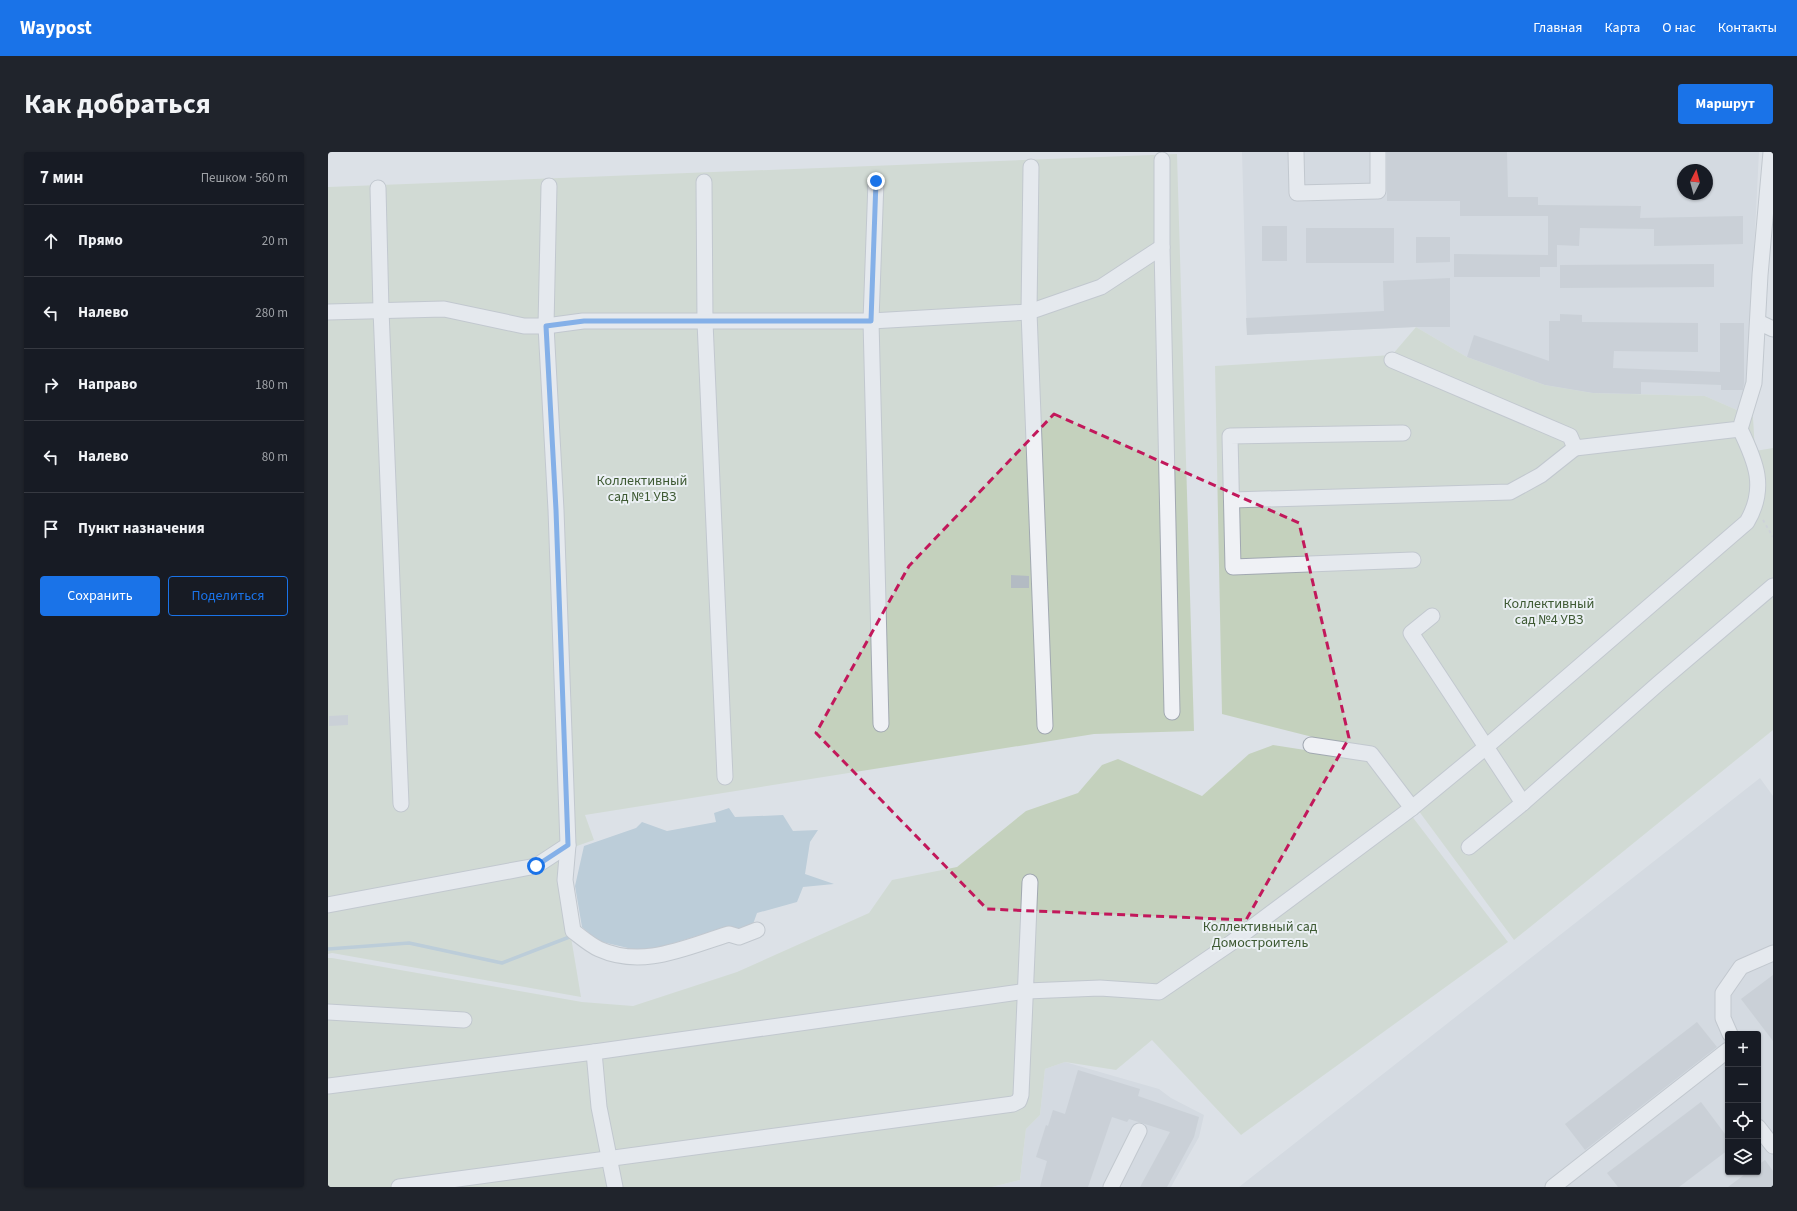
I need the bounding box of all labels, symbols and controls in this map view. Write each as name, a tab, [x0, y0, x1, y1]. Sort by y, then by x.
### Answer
text: Waypost	[20, 15, 92, 42]
text: Главная	[1533, 18, 1582, 38]
text: Карта	[1604, 18, 1640, 38]
text: О нас	[1662, 18, 1696, 38]
text: Контакты	[1718, 18, 1777, 38]
text: Как добраться	[24, 84, 211, 124]
button: Маршрут	[1678, 84, 1773, 124]
north arrow	[1677, 164, 1713, 200]
text: 7 мин	[40, 166, 83, 190]
text: Пешком · 560 m	[201, 169, 288, 187]
route end	[867, 172, 885, 190]
icon: ahead	[40, 230, 62, 252]
text: Прямо	[78, 230, 123, 251]
text: 20 m	[262, 232, 288, 250]
icon: left	[40, 302, 62, 324]
text: Налево	[78, 302, 129, 323]
text: 280 m	[255, 304, 288, 322]
icon: right	[40, 374, 62, 396]
text: Направо	[78, 374, 137, 395]
text: 180 m	[255, 376, 288, 394]
icon: left	[40, 446, 62, 468]
text: Налево	[78, 446, 129, 467]
text: 80 m	[262, 448, 288, 466]
park label: Коллективный сад №1 УВЗ	[597, 471, 687, 507]
icon: arrive	[40, 518, 62, 540]
text: Пункт назначения	[78, 518, 205, 539]
button: Сохранить	[40, 576, 160, 616]
button: Поделиться	[168, 576, 288, 616]
park label: Коллективный сад №4 УВЗ	[1504, 594, 1594, 630]
route start	[527, 857, 545, 875]
park label: Коллективный сад Домостроитель	[1203, 917, 1318, 953]
map controls	[1725, 1031, 1761, 1175]
button: +	[1725, 1031, 1761, 1067]
button: −	[1725, 1067, 1761, 1103]
button: locate	[1725, 1103, 1761, 1139]
button: layers	[1725, 1139, 1761, 1175]

